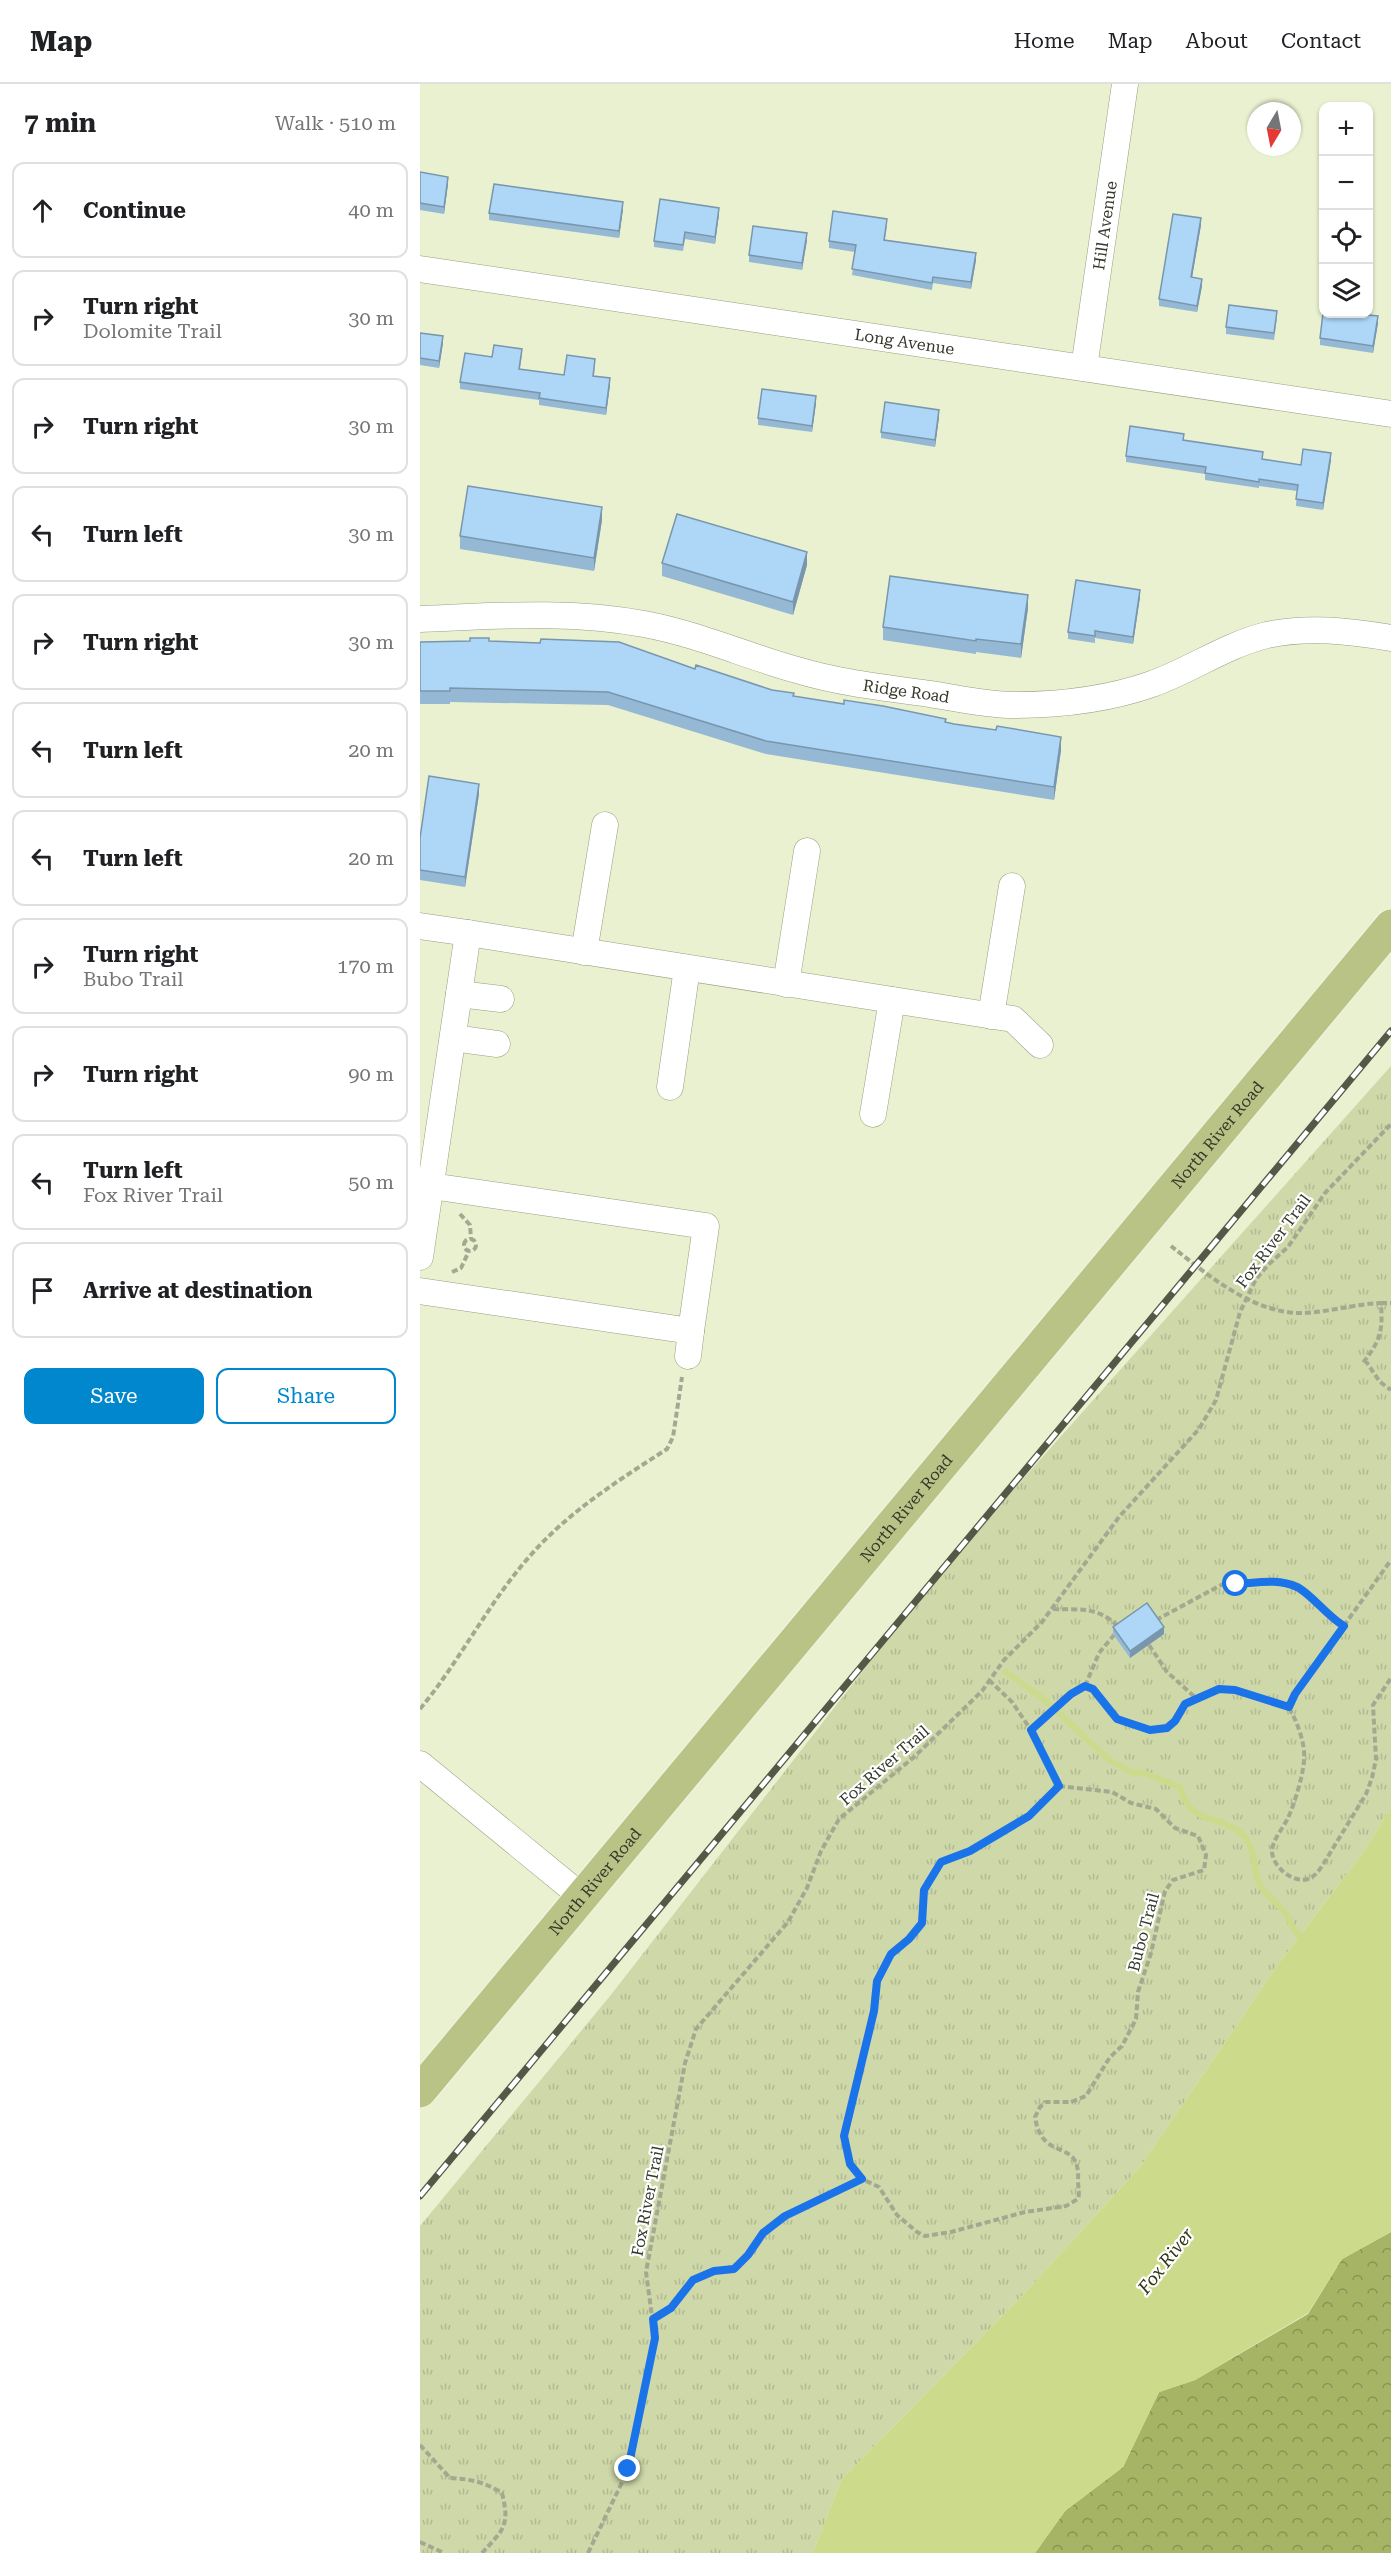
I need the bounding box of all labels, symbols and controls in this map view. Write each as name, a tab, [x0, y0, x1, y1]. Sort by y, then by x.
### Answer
text: Map	[30, 25, 92, 58]
text: Home	[1014, 29, 1075, 53]
text: Map	[1108, 29, 1153, 53]
text: About	[1186, 29, 1248, 53]
text: Contact	[1281, 29, 1361, 53]
north arrow	[1247, 102, 1301, 156]
map controls	[1319, 102, 1373, 318]
button: +	[1319, 102, 1373, 156]
text: 7 min	[24, 108, 96, 138]
text: Walk · 510 m	[275, 111, 396, 135]
button: −	[1319, 156, 1373, 210]
street label: Hill Avenue	[1089, 180, 1121, 271]
icon: ahead	[26, 194, 59, 227]
text: Continue	[83, 198, 186, 223]
text: 40 m	[348, 198, 394, 222]
button: locate	[1319, 210, 1373, 264]
button: layers	[1319, 264, 1373, 318]
text: Turn right	[83, 294, 198, 319]
icon: right	[26, 302, 59, 335]
text: 30 m	[348, 306, 394, 330]
text: Dolomite Trail	[83, 319, 222, 343]
street label: Long Avenue	[853, 325, 956, 359]
icon: right	[26, 410, 59, 443]
text: Turn right	[83, 414, 198, 439]
text: 30 m	[348, 414, 394, 438]
icon: left	[26, 518, 59, 551]
text: Turn left	[83, 522, 183, 547]
text: 30 m	[348, 522, 394, 546]
icon: right	[26, 626, 59, 659]
text: Turn right	[83, 630, 198, 655]
text: 30 m	[348, 630, 394, 654]
street label: Ridge Road	[862, 676, 951, 707]
icon: left	[26, 734, 59, 767]
text: Turn left	[83, 738, 183, 763]
text: 20 m	[348, 738, 394, 762]
icon: left	[26, 842, 59, 875]
text: Turn left	[83, 846, 183, 871]
text: 20 m	[348, 846, 394, 870]
text: Turn right	[83, 942, 198, 967]
icon: right	[26, 950, 59, 983]
text: 170 m	[337, 954, 394, 978]
text: Bubo Trail	[83, 967, 184, 991]
icon: right	[26, 1058, 59, 1091]
text: Turn right	[83, 1062, 198, 1087]
text: 90 m	[348, 1062, 394, 1086]
street label: North River Road	[1167, 1078, 1268, 1192]
text: Turn left	[83, 1158, 183, 1183]
icon: left	[26, 1166, 59, 1199]
text: 50 m	[348, 1170, 394, 1194]
text: Fox River Trail	[83, 1183, 223, 1207]
street label: Fox River Trail	[1232, 1191, 1315, 1292]
icon: arrive	[26, 1274, 59, 1307]
text: Arrive at destination	[83, 1278, 312, 1303]
button: Save	[24, 1368, 204, 1424]
button: Share	[216, 1368, 396, 1424]
street label: North River Road	[856, 1451, 956, 1566]
route start	[1222, 1570, 1248, 1596]
street label: Fox River Trail	[836, 1721, 933, 1809]
street label: North River Road	[545, 1824, 645, 1939]
street label: Bubo Trail	[1124, 1891, 1163, 1973]
street label: Fox River Trail	[627, 2144, 668, 2258]
water label: Fox River	[1133, 2223, 1198, 2299]
route end	[614, 2455, 640, 2481]

